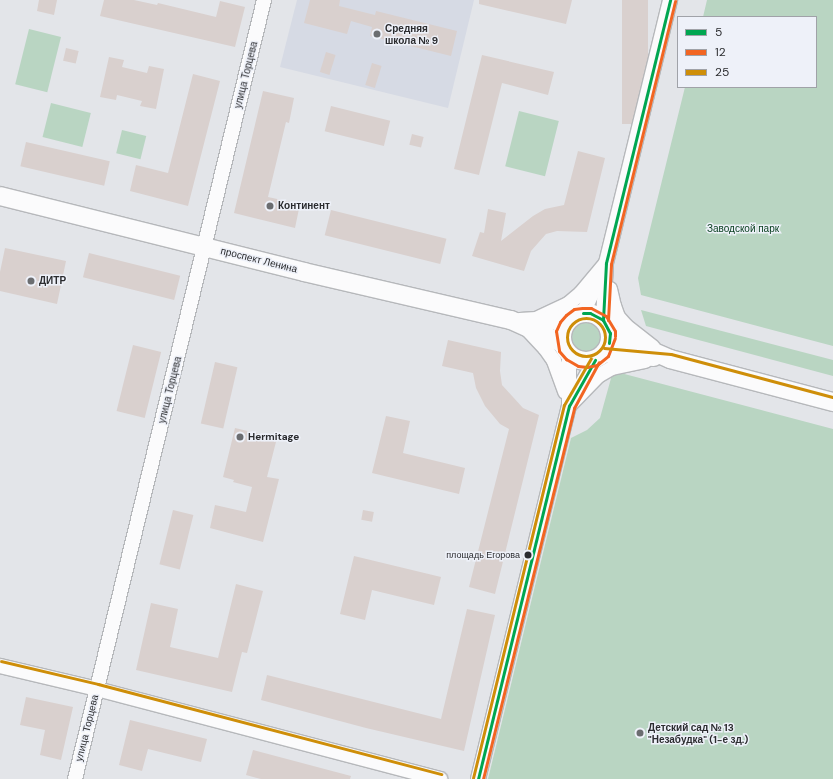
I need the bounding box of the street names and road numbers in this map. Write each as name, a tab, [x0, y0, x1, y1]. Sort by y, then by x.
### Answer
street label: улица Торцева	[232, 40, 260, 110]
street label: проспект Ленина	[219, 245, 299, 275]
street label: улица Торцева	[156, 355, 184, 425]
street label: улица Торцева	[73, 693, 101, 763]

